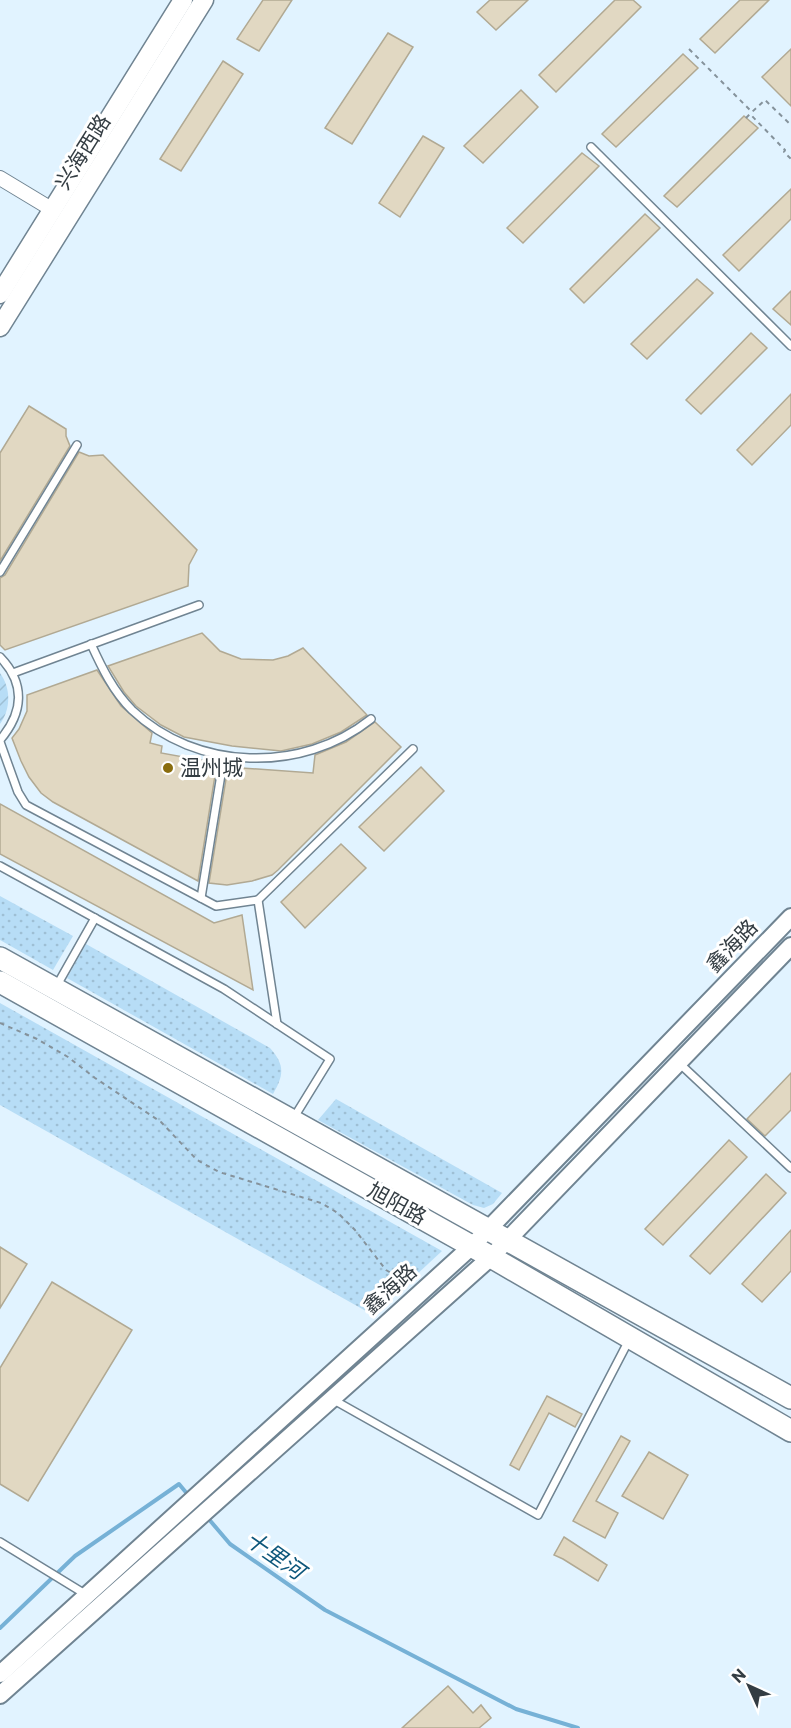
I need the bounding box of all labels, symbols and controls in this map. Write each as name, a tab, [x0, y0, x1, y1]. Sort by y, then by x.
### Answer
street label: 兴海西路	[49, 109, 115, 193]
place label: 温州城	[180, 754, 243, 779]
marker: 温州城	[161, 761, 175, 775]
street label: 鑫海路	[700, 914, 762, 976]
street label: 旭阳路	[364, 1176, 431, 1229]
street label: 鑫海路	[357, 1258, 421, 1318]
water label: 十里河	[241, 1525, 313, 1587]
north arrow	[719, 1656, 779, 1716]
text: N	[727, 1664, 749, 1686]

